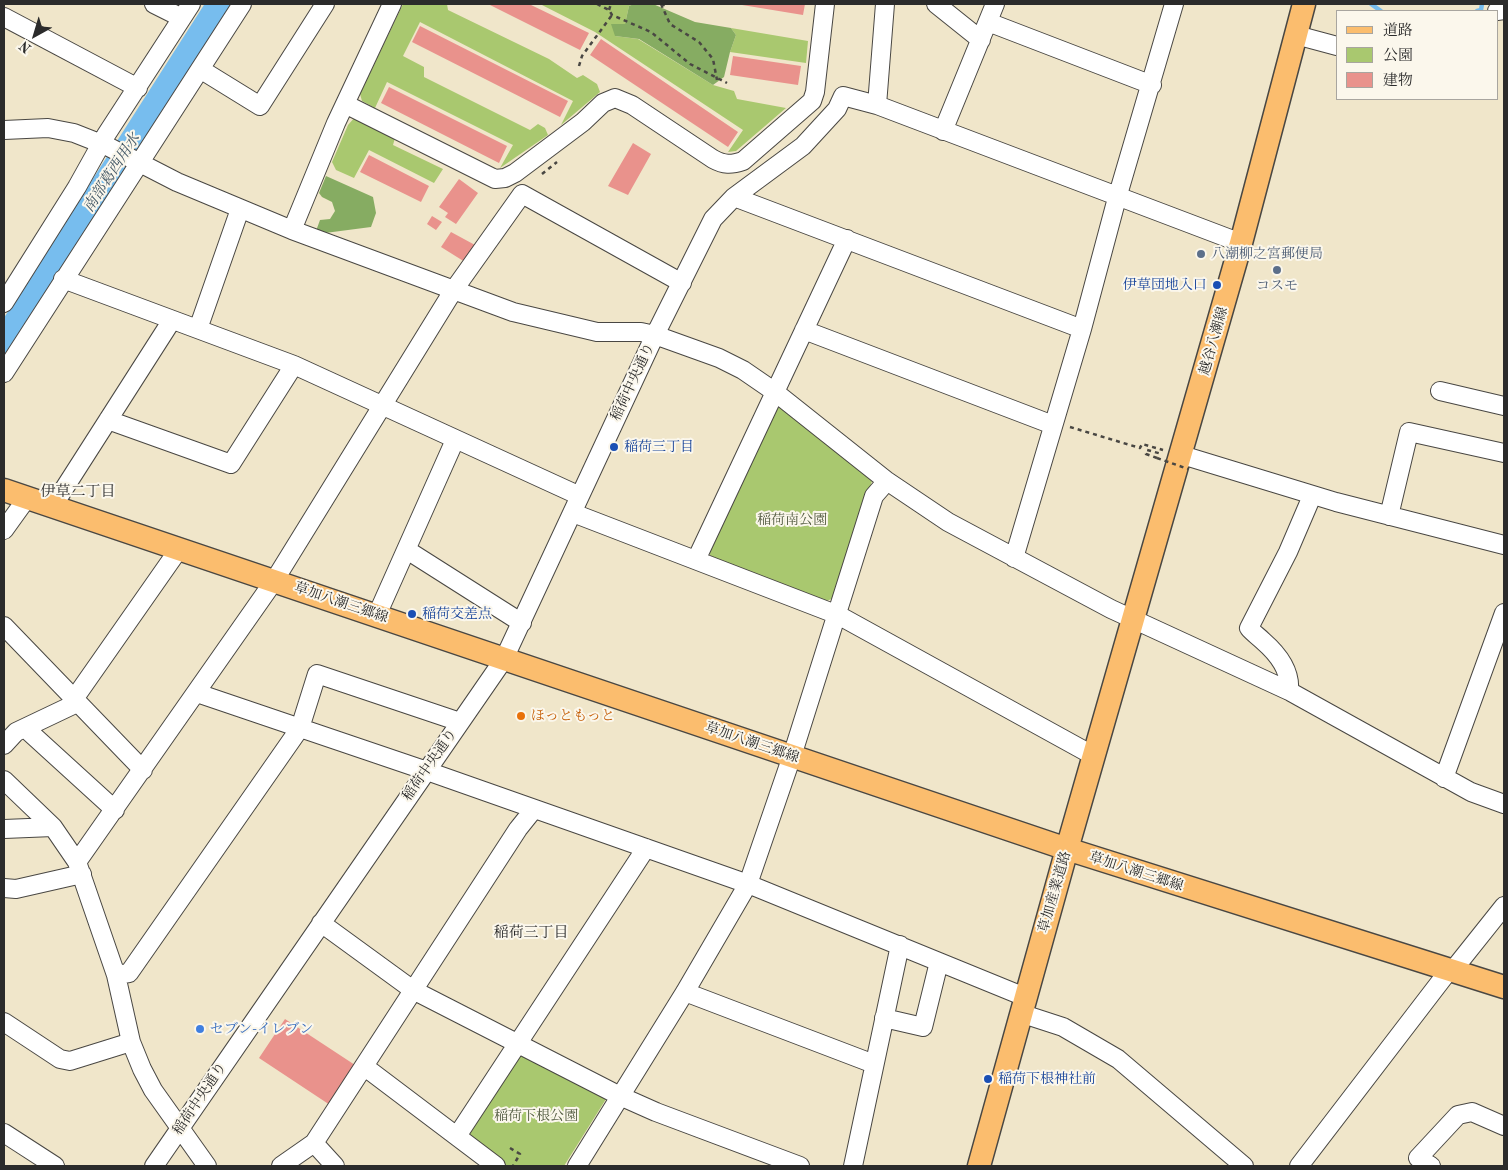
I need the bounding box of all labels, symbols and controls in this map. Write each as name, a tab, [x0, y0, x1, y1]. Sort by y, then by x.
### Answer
north arrow	[10, 10, 60, 60]
legend	[1336, 10, 1498, 100]
text: 道路	[1383, 24, 1413, 39]
text: N	[17, 38, 34, 55]
text: 公園	[1383, 49, 1413, 64]
text: 建物	[1383, 74, 1413, 89]
water label: 南部葛西用水	[80, 130, 144, 216]
place label: 八潮柳之宮郵便局	[1211, 246, 1323, 262]
marker: 八潮柳之宮郵便局	[1195, 248, 1207, 260]
marker: コスモ	[1271, 264, 1283, 276]
place label: 伊草団地入口	[1123, 277, 1207, 293]
place label: コスモ	[1256, 278, 1298, 294]
marker: 伊草団地入口	[1211, 279, 1223, 291]
street label: 越谷八潮線	[1196, 305, 1232, 377]
street label: 稲荷中央通り	[608, 340, 658, 424]
place label: 稲荷三丁目	[624, 439, 694, 455]
marker: 稲荷三丁目	[608, 441, 620, 453]
district label: 伊草二丁目	[41, 483, 115, 501]
park label: 稲荷南公園	[757, 512, 827, 528]
street label: 草加八潮三郷線	[292, 579, 390, 627]
place label: 稲荷交差点	[422, 606, 492, 622]
marker: 稲荷交差点	[406, 608, 418, 620]
place label: ほっともっと	[531, 708, 615, 724]
marker: ほっともっと	[515, 710, 527, 722]
street label: 草加八潮三郷線	[703, 719, 801, 767]
street label: 稲荷中央通り	[399, 726, 461, 804]
street label: 草加産業道路	[1035, 849, 1075, 935]
street label: 草加八潮三郷線	[1087, 849, 1185, 895]
district label: 稲荷三丁目	[494, 924, 568, 942]
place label: セブン-イレブン	[210, 1021, 313, 1037]
marker: セブン-イレブン	[194, 1023, 206, 1035]
street label: 稲荷中央通り	[170, 1059, 230, 1139]
place label: 稲荷下根神社前	[998, 1071, 1096, 1087]
marker: 稲荷下根神社前	[982, 1073, 994, 1085]
park label: 稲荷下根公園	[494, 1108, 578, 1124]

